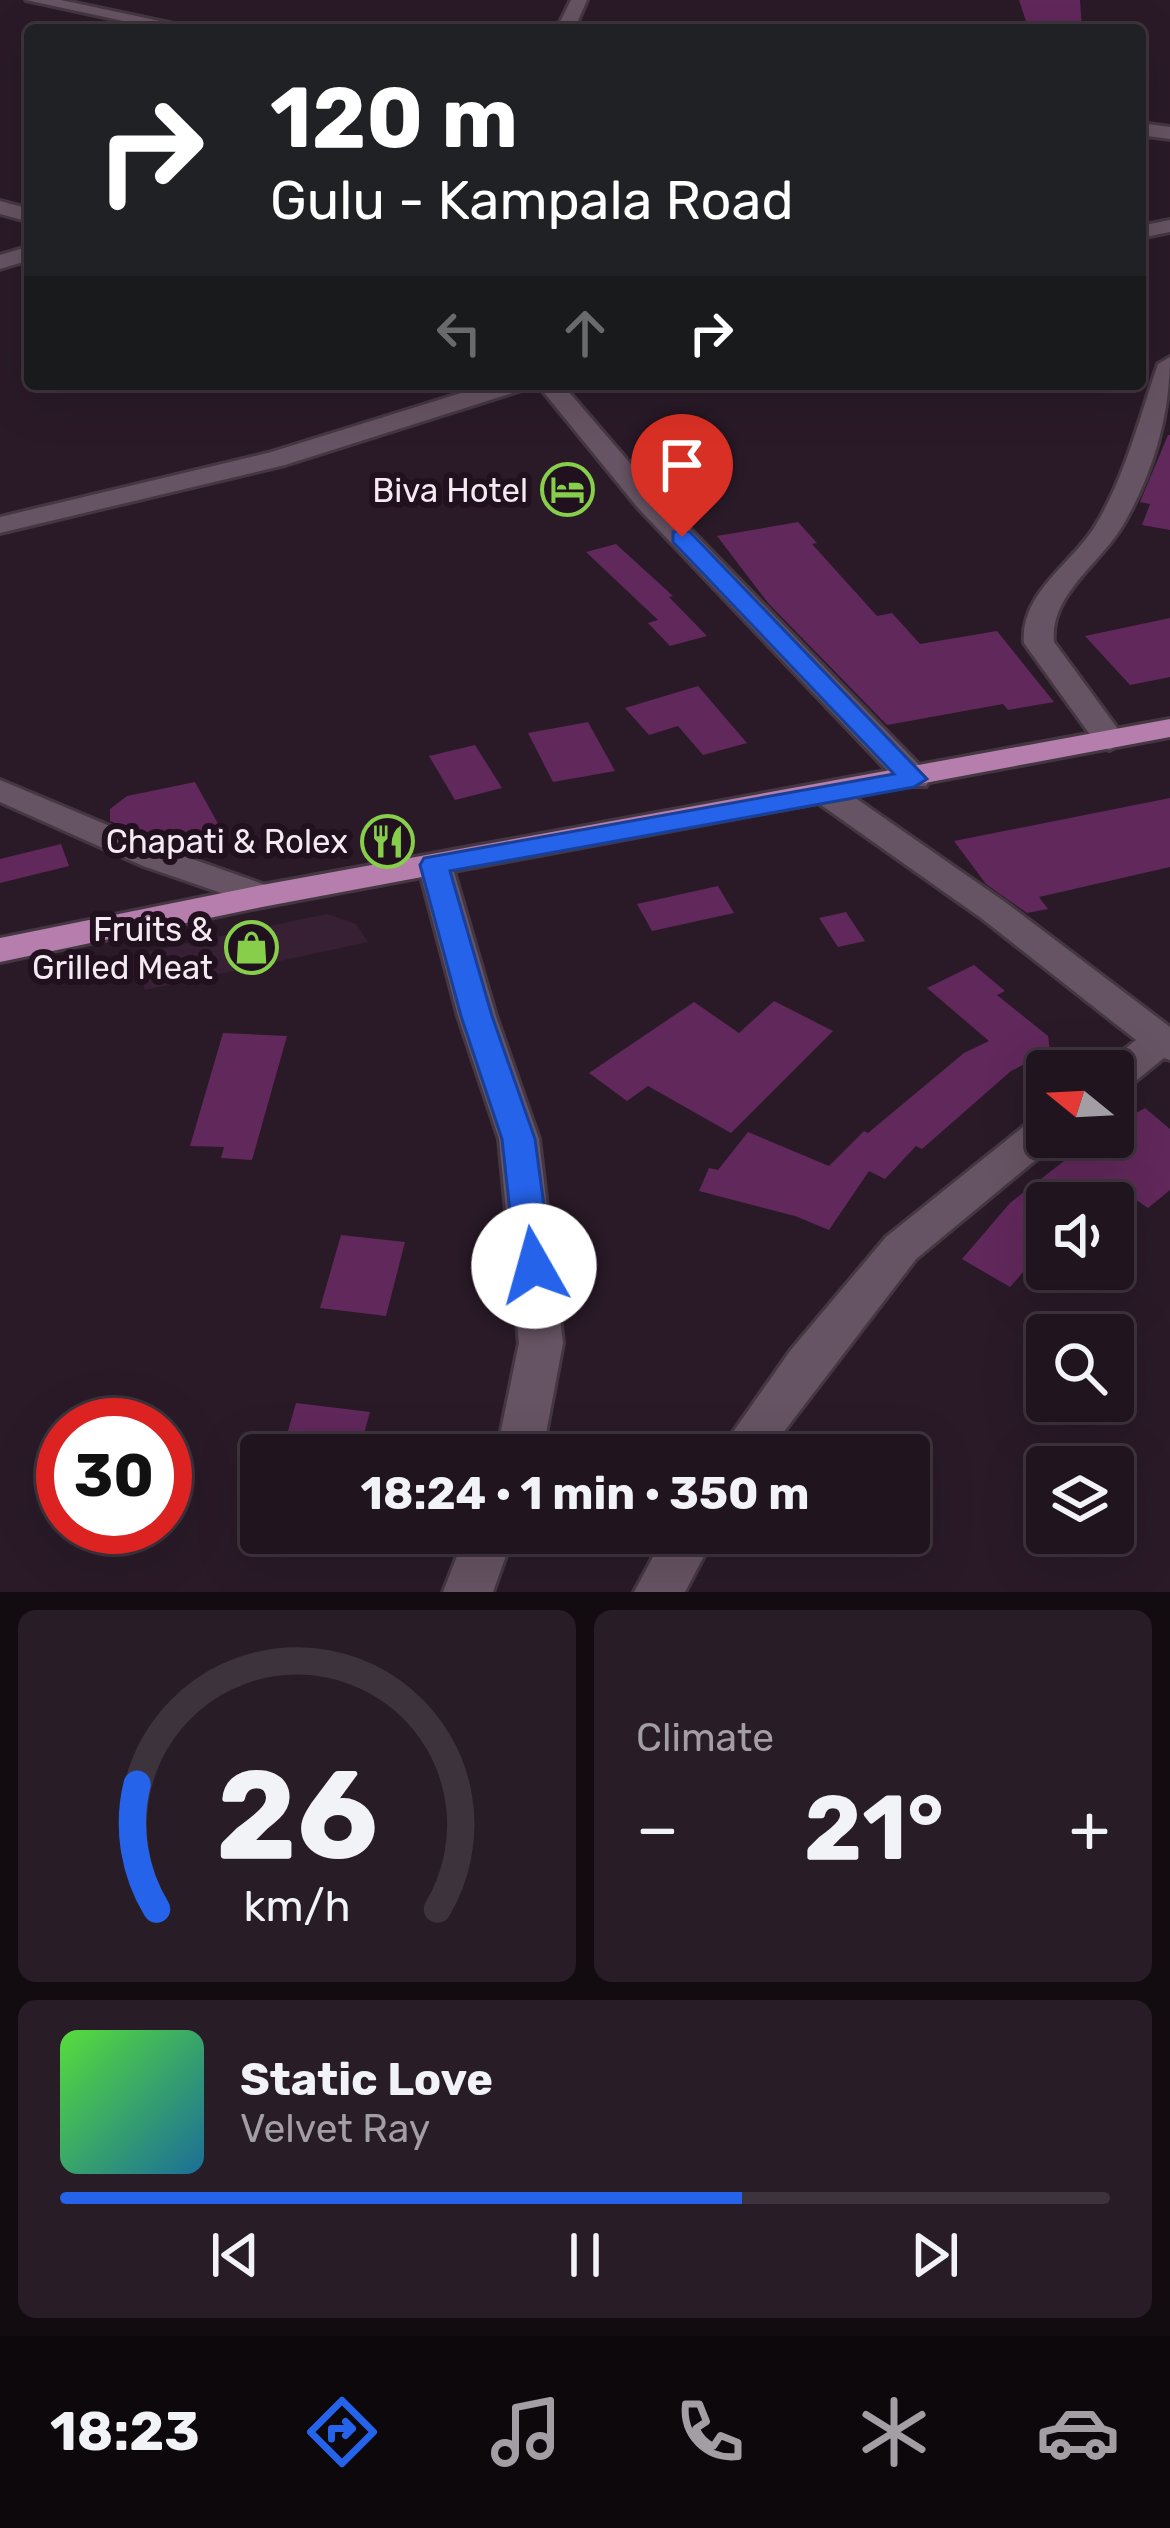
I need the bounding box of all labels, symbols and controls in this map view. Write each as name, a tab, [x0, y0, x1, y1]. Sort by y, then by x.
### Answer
text: 120 m	[270, 68, 518, 168]
icon: right	[72, 72, 228, 228]
text: Gulu - Kampala Road	[270, 169, 794, 233]
icon: left	[426, 300, 492, 366]
icon: ahead	[552, 300, 618, 366]
icon: right	[678, 300, 744, 366]
pin	[631, 414, 733, 537]
icon: arrive	[649, 432, 715, 498]
hotel icon: Biva Hotel	[539, 462, 595, 518]
place label: Biva Hotel	[372, 471, 528, 510]
restaurant icon: Chapati & Rolex	[359, 813, 415, 869]
place label: Chapati & Rolex	[106, 822, 348, 861]
place label: Fruits & Grilled Meat	[32, 910, 213, 987]
shop icon: Fruits & Grilled Meat	[224, 920, 280, 976]
north arrow	[1026, 1050, 1134, 1158]
map controls	[1026, 1050, 1134, 1554]
button: sound	[1026, 1182, 1134, 1290]
position arrow	[471, 1203, 597, 1329]
button: search	[1026, 1314, 1134, 1422]
speed limit sign: 30	[36, 1398, 192, 1554]
button: layers	[1026, 1446, 1134, 1554]
text: 18:24 · 1 min · 350 m	[361, 1467, 809, 1520]
text: Climate	[636, 1715, 774, 1761]
text: 26	[216, 1741, 378, 1889]
text: 21°	[804, 1775, 944, 1882]
text: −	[636, 1789, 679, 1868]
text: +	[1069, 1789, 1110, 1868]
text: km/h	[243, 1881, 351, 1932]
text: Static Love	[240, 2053, 493, 2106]
text: Velvet Ray	[240, 2106, 430, 2152]
icon: previous	[202, 2222, 268, 2288]
icon: pause	[552, 2222, 618, 2288]
icon: next	[902, 2222, 968, 2288]
icon: directions	[300, 2390, 384, 2474]
icon: music	[484, 2390, 568, 2474]
icon: phone	[668, 2390, 752, 2474]
icon: climate	[852, 2390, 936, 2474]
icon: car	[1036, 2390, 1120, 2474]
text: 18:23	[50, 2400, 200, 2464]

